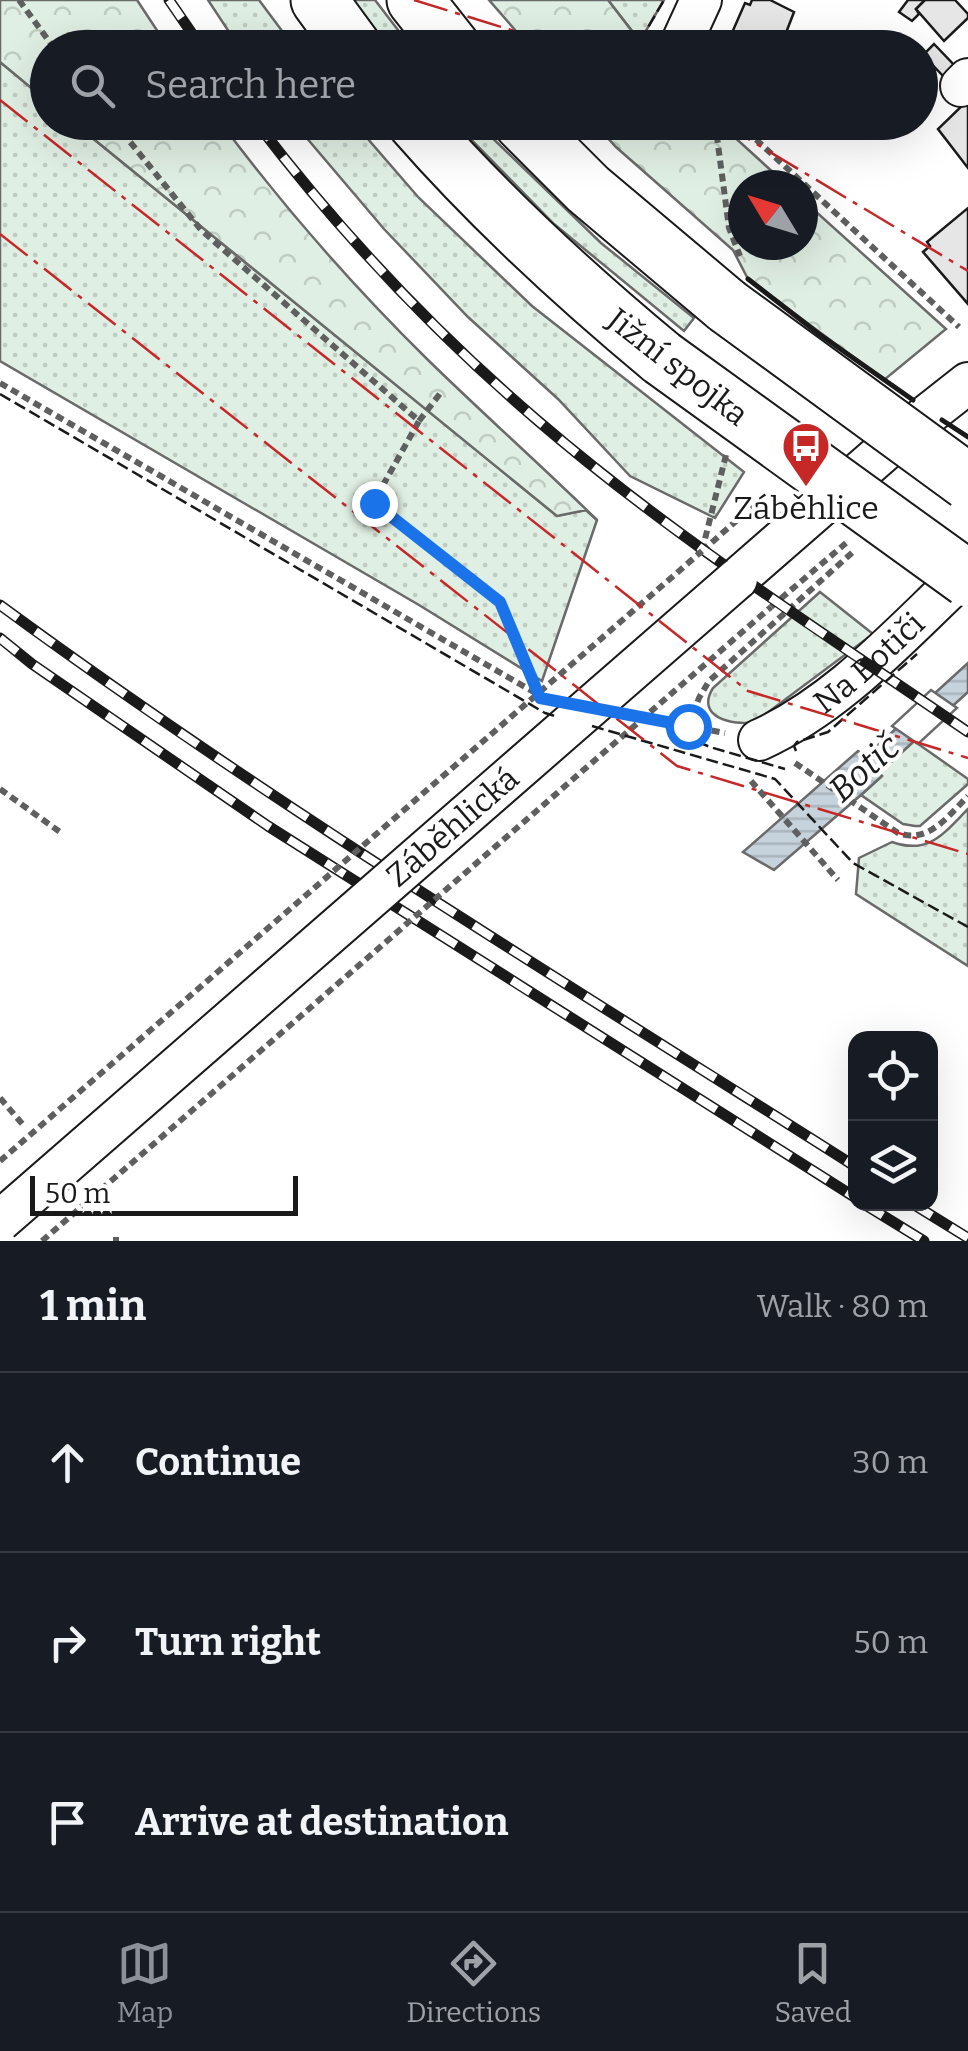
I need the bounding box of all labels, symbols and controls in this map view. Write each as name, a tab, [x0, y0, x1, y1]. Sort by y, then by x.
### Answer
search box	[30, 30, 938, 140]
icon: search	[65, 58, 120, 113]
text: Search here	[145, 62, 356, 108]
north arrow	[728, 170, 818, 260]
street label: Jižní spojka	[599, 300, 756, 434]
bus stop icon: Záběhlice	[780, 420, 832, 488]
route end	[352, 481, 398, 527]
place label: Záběhlice	[733, 489, 879, 527]
street label: Na Botiči	[806, 604, 932, 721]
route start	[666, 704, 712, 750]
water label: Botič	[820, 725, 909, 811]
street label: Záběhlická	[379, 759, 526, 895]
map controls	[848, 1031, 938, 1211]
button: locate	[848, 1031, 938, 1121]
button: layers	[848, 1121, 938, 1211]
scale bar	[30, 1171, 298, 1216]
text: 50 m	[45, 1177, 110, 1210]
text: 1 min	[40, 1281, 146, 1331]
text: Walk · 80 m	[757, 1287, 928, 1325]
icon: ahead	[40, 1435, 95, 1490]
text: Continue	[135, 1439, 301, 1485]
text: 30 m	[852, 1443, 928, 1481]
icon: right	[40, 1615, 95, 1670]
text: Turn right	[135, 1619, 321, 1665]
text: 50 m	[853, 1623, 928, 1661]
icon: arrive	[40, 1795, 95, 1850]
text: Arrive at destination	[135, 1799, 508, 1845]
tab: Map	[117, 1936, 173, 2029]
tab: Directions	[406, 1936, 541, 2029]
tab: Saved	[774, 1936, 851, 2029]

